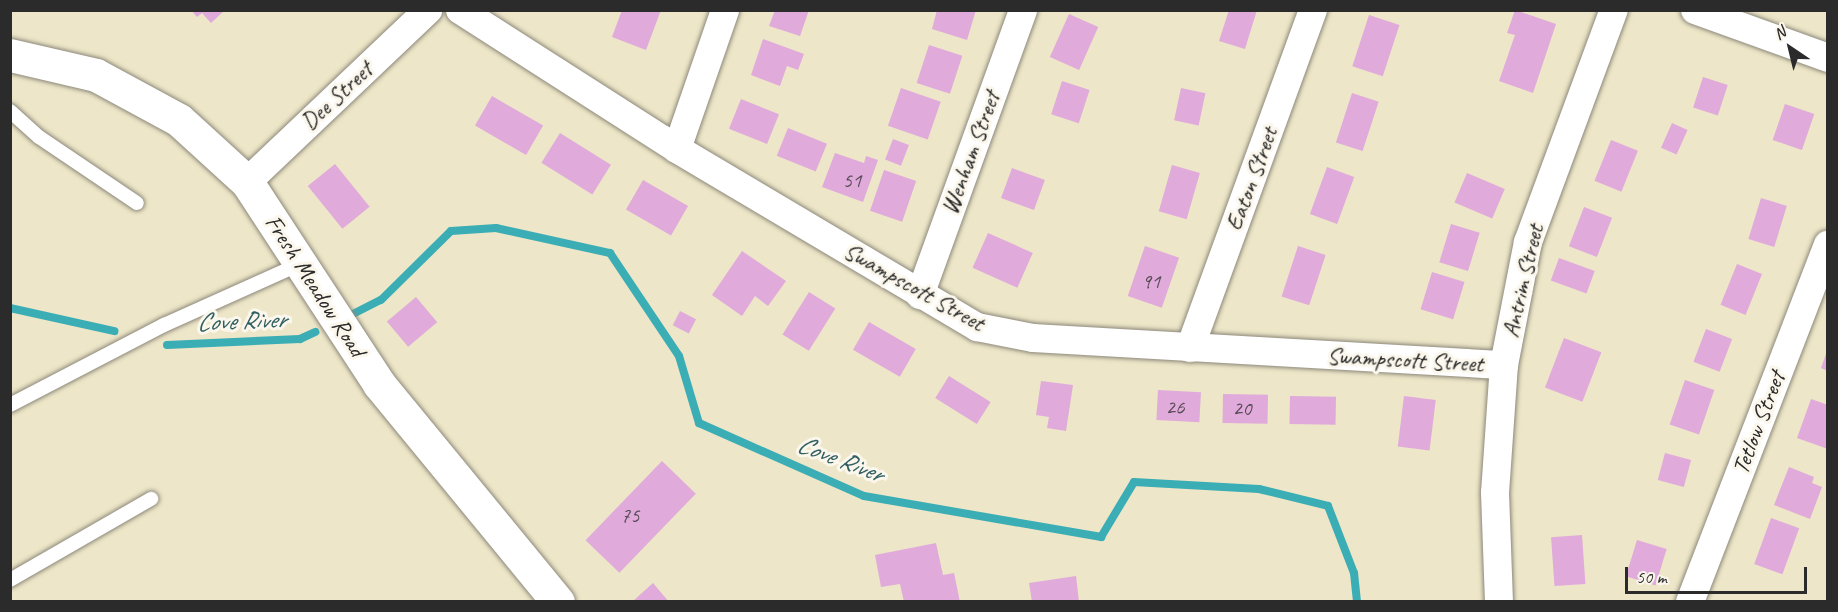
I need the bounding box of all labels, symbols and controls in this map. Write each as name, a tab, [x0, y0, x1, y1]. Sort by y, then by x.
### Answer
north arrow	[1760, 18, 1820, 78]
text: N	[1770, 22, 1789, 44]
street label: Dee Street	[295, 56, 379, 136]
street label: Wenham Street	[936, 88, 1006, 218]
street label: Eaton Street	[1220, 123, 1284, 235]
house number: 51	[843, 167, 861, 193]
street label: Fresh Meadow Road	[259, 210, 371, 362]
street label: Antrim Street	[1496, 222, 1550, 340]
street label: Swampscott Street	[839, 236, 989, 338]
house number: 91	[1142, 268, 1160, 294]
water label: Cove River	[195, 304, 287, 338]
street label: Swampscott Street	[1326, 342, 1484, 378]
street label: Tetlow Street	[1726, 368, 1792, 478]
house number: 26	[1166, 394, 1184, 420]
house number: 20	[1233, 395, 1251, 421]
water label: Cove River	[792, 428, 888, 490]
house number: 75	[621, 502, 639, 528]
scale bar	[1628, 555, 1810, 593]
text: 50 m	[1636, 566, 1667, 588]

